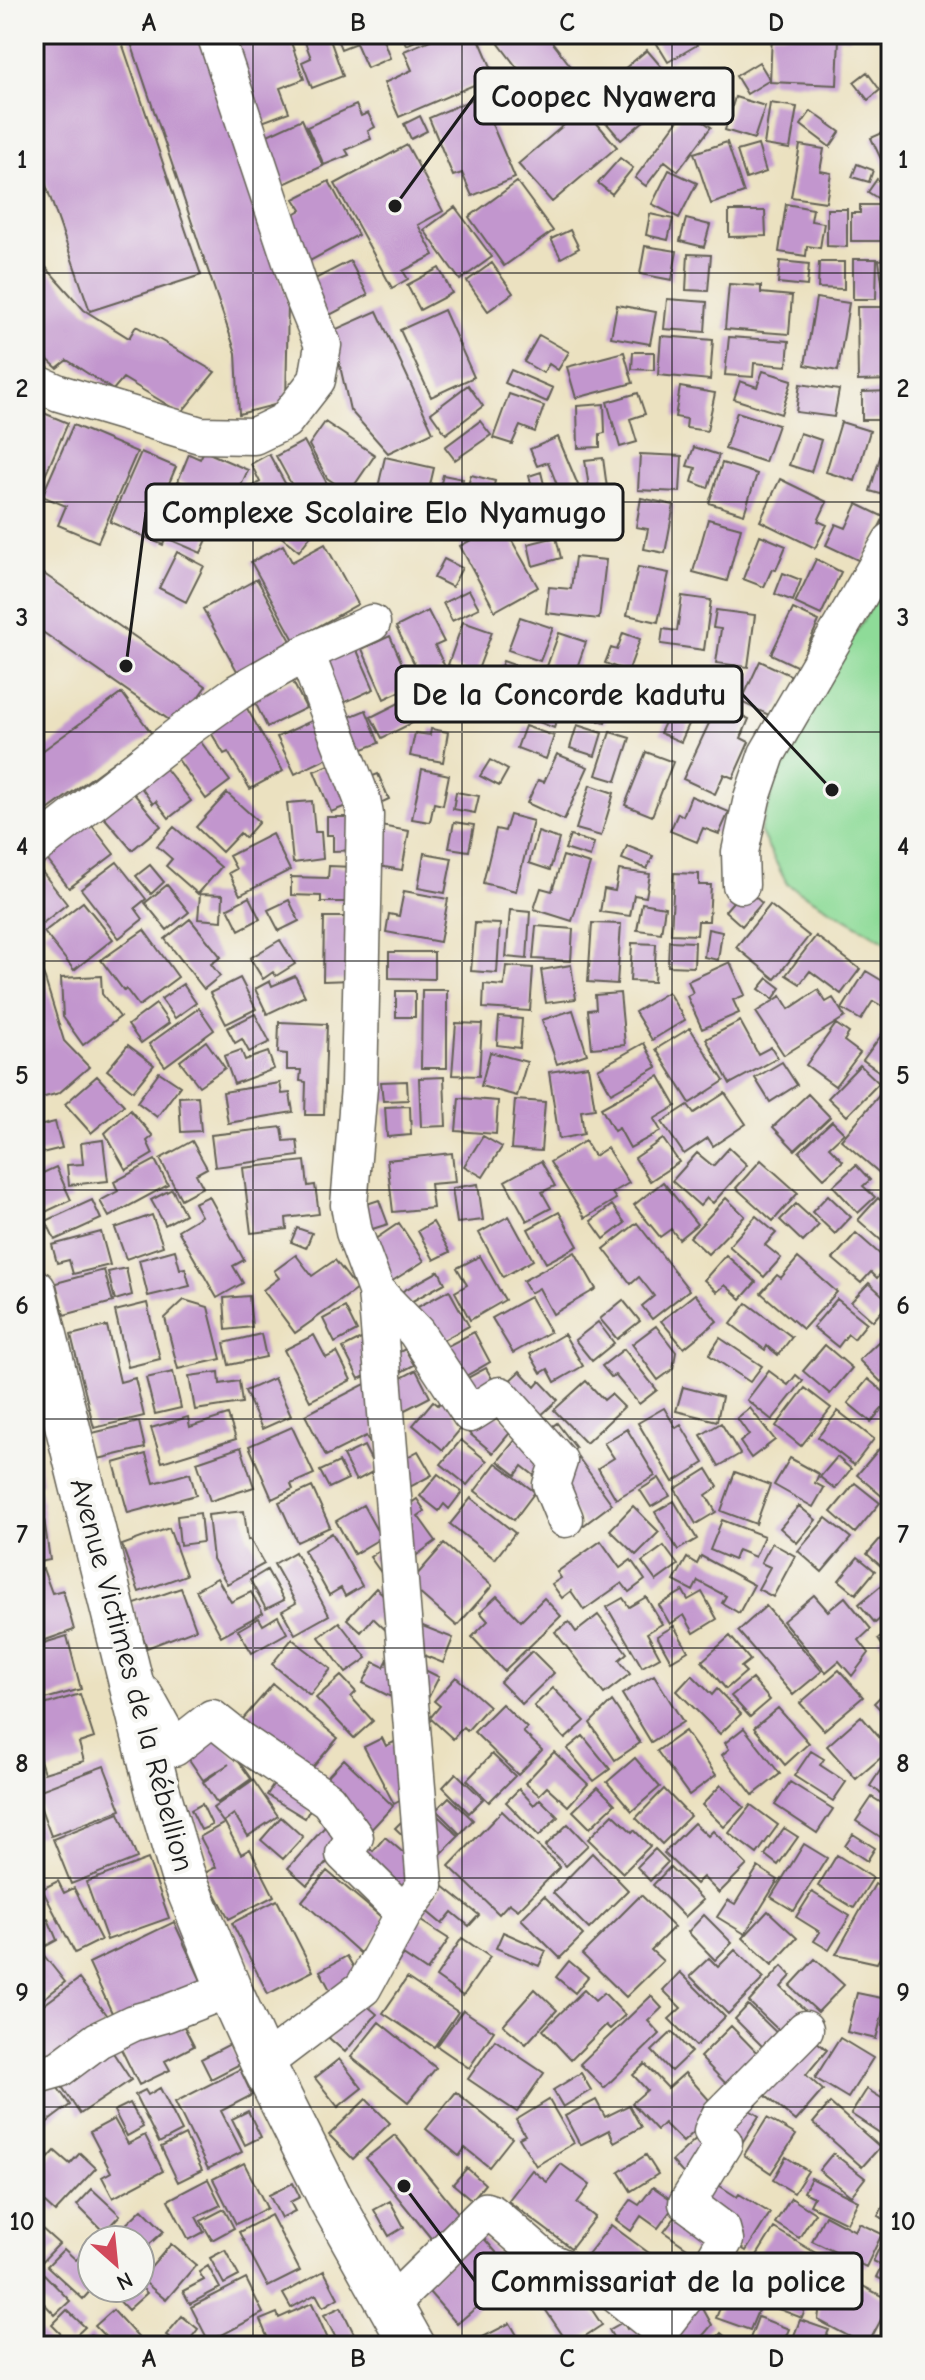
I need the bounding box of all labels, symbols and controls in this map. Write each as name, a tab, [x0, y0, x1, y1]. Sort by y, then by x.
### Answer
text: A	[142, 8, 157, 38]
text: B	[350, 8, 366, 38]
text: C	[559, 8, 575, 38]
text: D	[768, 8, 784, 38]
callout: Coopec Nyawera	[475, 68, 733, 124]
text: Coopec Nyawera	[491, 78, 717, 115]
text: 1	[17, 145, 27, 175]
text: 1	[898, 145, 908, 175]
text: 2	[16, 374, 28, 404]
text: 2	[897, 374, 909, 404]
callout: Complexe Scolaire Elo Nyamugo	[146, 484, 623, 540]
text: Complexe Scolaire Elo Nyamugo	[162, 494, 606, 531]
text: 3	[16, 603, 28, 633]
text: 3	[897, 603, 909, 633]
callout: De la Concorde kadutu	[396, 666, 742, 722]
text: De la Concorde kadutu	[412, 676, 726, 713]
text: 4	[16, 832, 28, 862]
text: 4	[897, 832, 909, 862]
text: 5	[15, 1061, 29, 1091]
text: 5	[896, 1061, 910, 1091]
text: 6	[15, 1291, 29, 1321]
text: 6	[896, 1291, 910, 1321]
street label: Avenue Victimes de la Rébellion	[63, 1475, 201, 1875]
text: 7	[16, 1520, 28, 1550]
text: 7	[897, 1520, 909, 1550]
text: 8	[15, 1749, 29, 1779]
text: 8	[896, 1749, 910, 1779]
text: 9	[15, 1978, 29, 2008]
text: 9	[896, 1978, 910, 2008]
text: 10	[9, 2207, 35, 2237]
text: 10	[890, 2207, 916, 2237]
north arrow	[76, 2224, 156, 2304]
callout: Commissariat de la police	[475, 2253, 862, 2309]
text: Commissariat de la police	[490, 2263, 846, 2300]
text: N	[112, 2266, 137, 2296]
text: A	[142, 2344, 157, 2374]
text: B	[350, 2344, 366, 2374]
text: C	[559, 2344, 575, 2374]
text: D	[768, 2344, 784, 2374]

